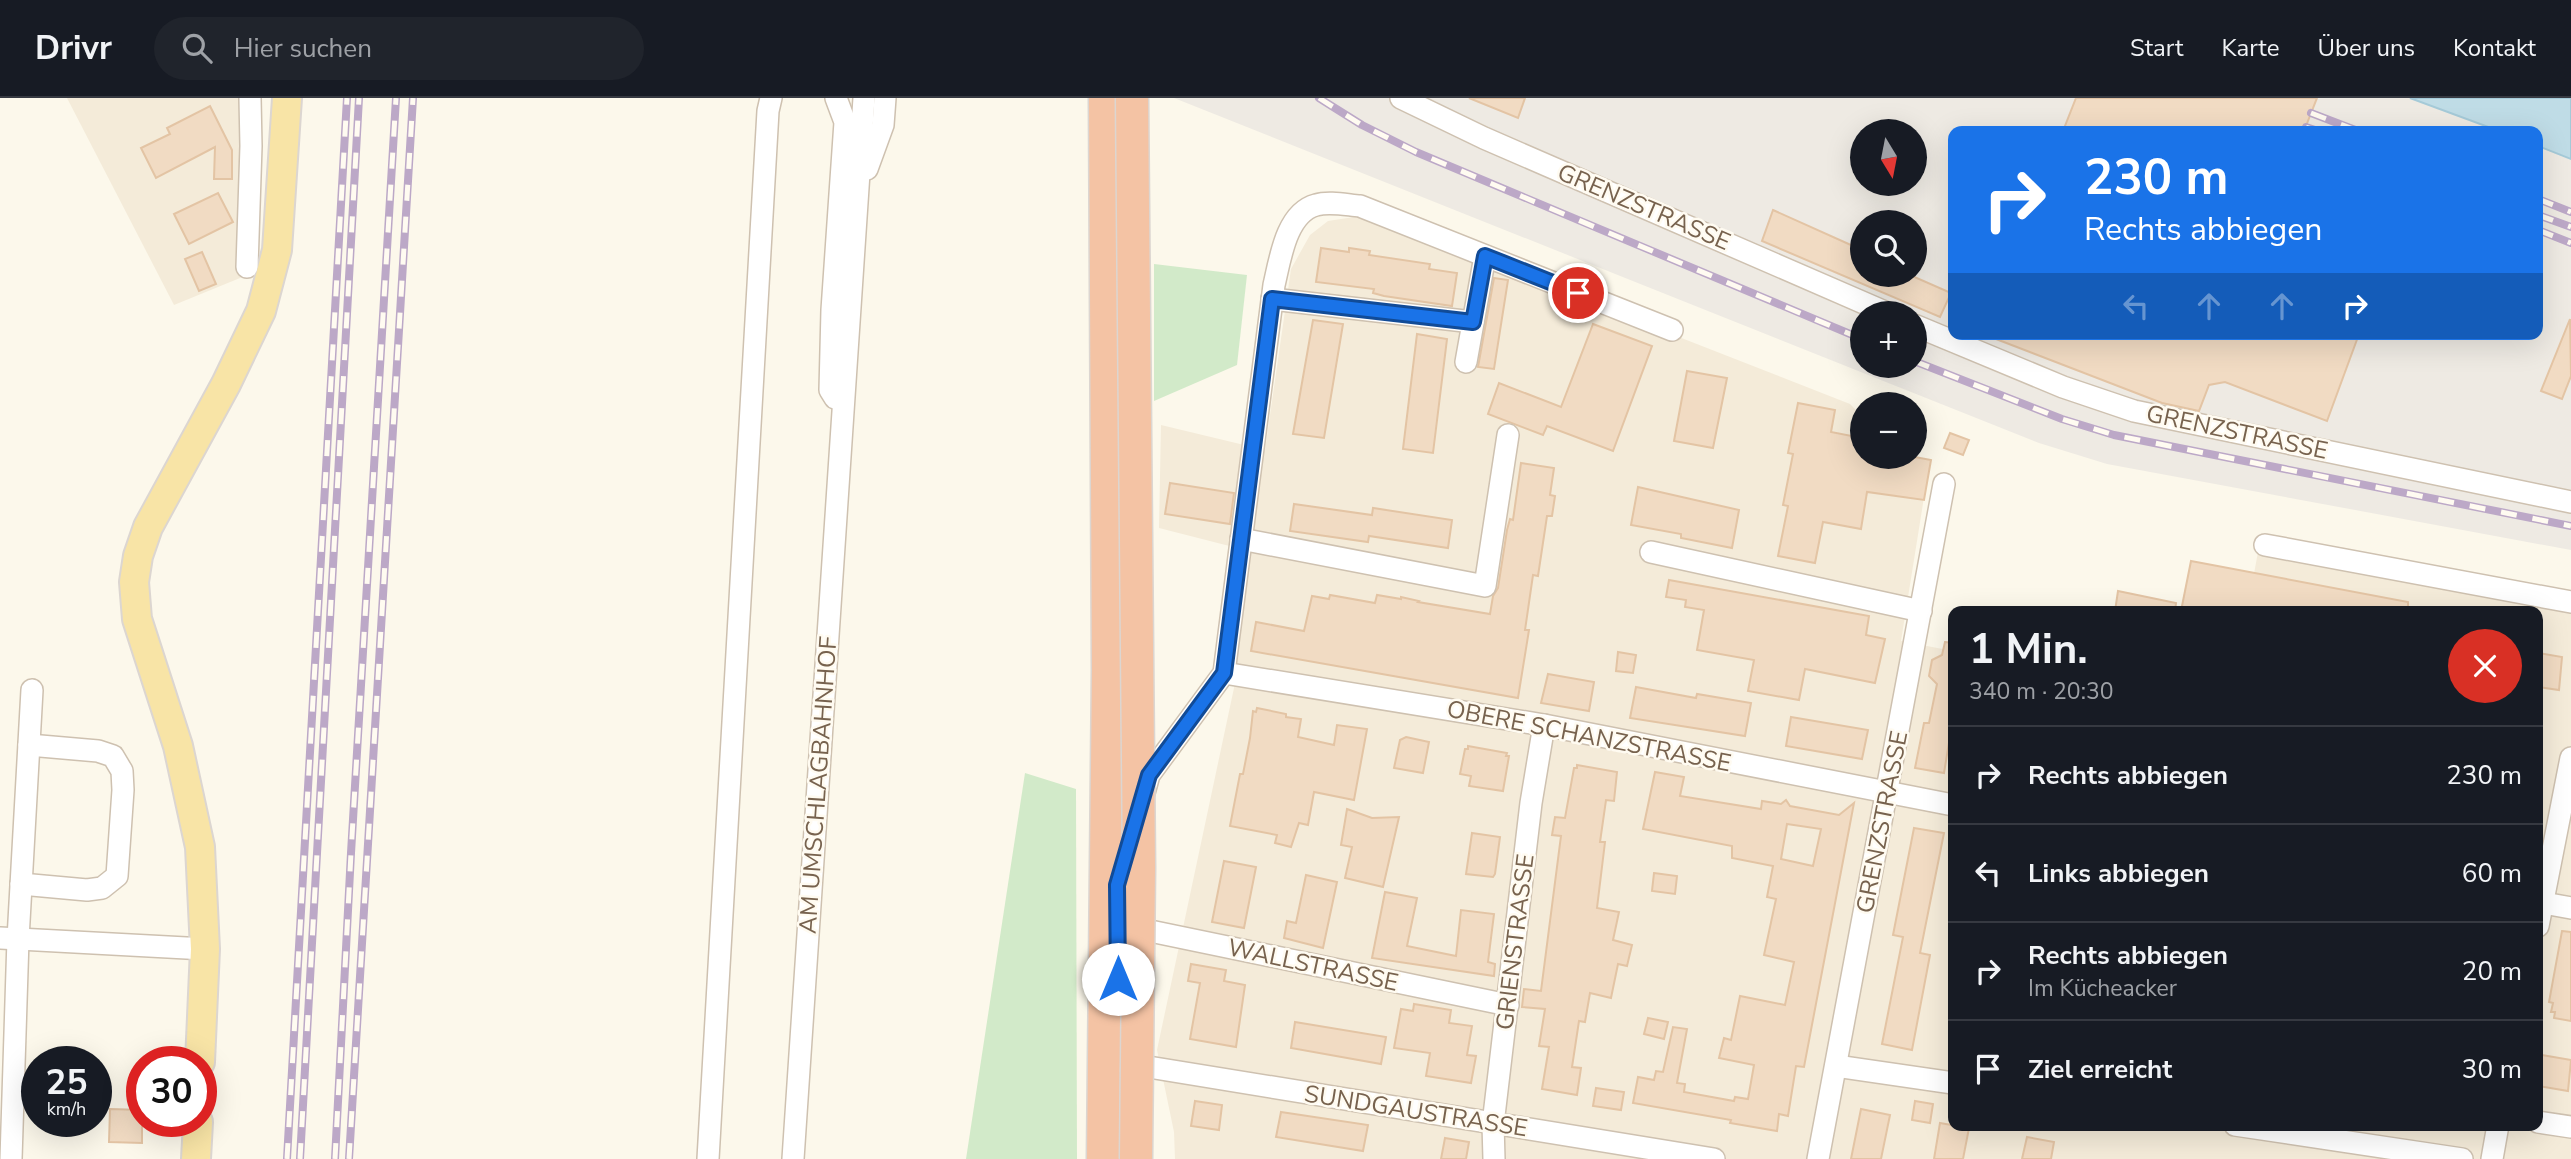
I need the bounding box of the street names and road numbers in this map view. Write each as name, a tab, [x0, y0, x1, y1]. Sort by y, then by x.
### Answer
street label: GRENZSTRASSE	[1553, 156, 1735, 258]
street label: GRENZSTRASSE	[2143, 397, 2331, 467]
street label: AM UMSCHLAGBAHNHOF	[792, 635, 844, 935]
street label: OBERE SCHANZSTRASSE	[1444, 693, 1734, 779]
street label: GRENZSTRASSE	[1849, 728, 1915, 916]
street label: GRIENSTRASSE	[1488, 852, 1542, 1032]
street label: WALLSTRASSE	[1225, 931, 1401, 999]
street label: SUNDGAUSTRASSE	[1302, 1078, 1530, 1144]

